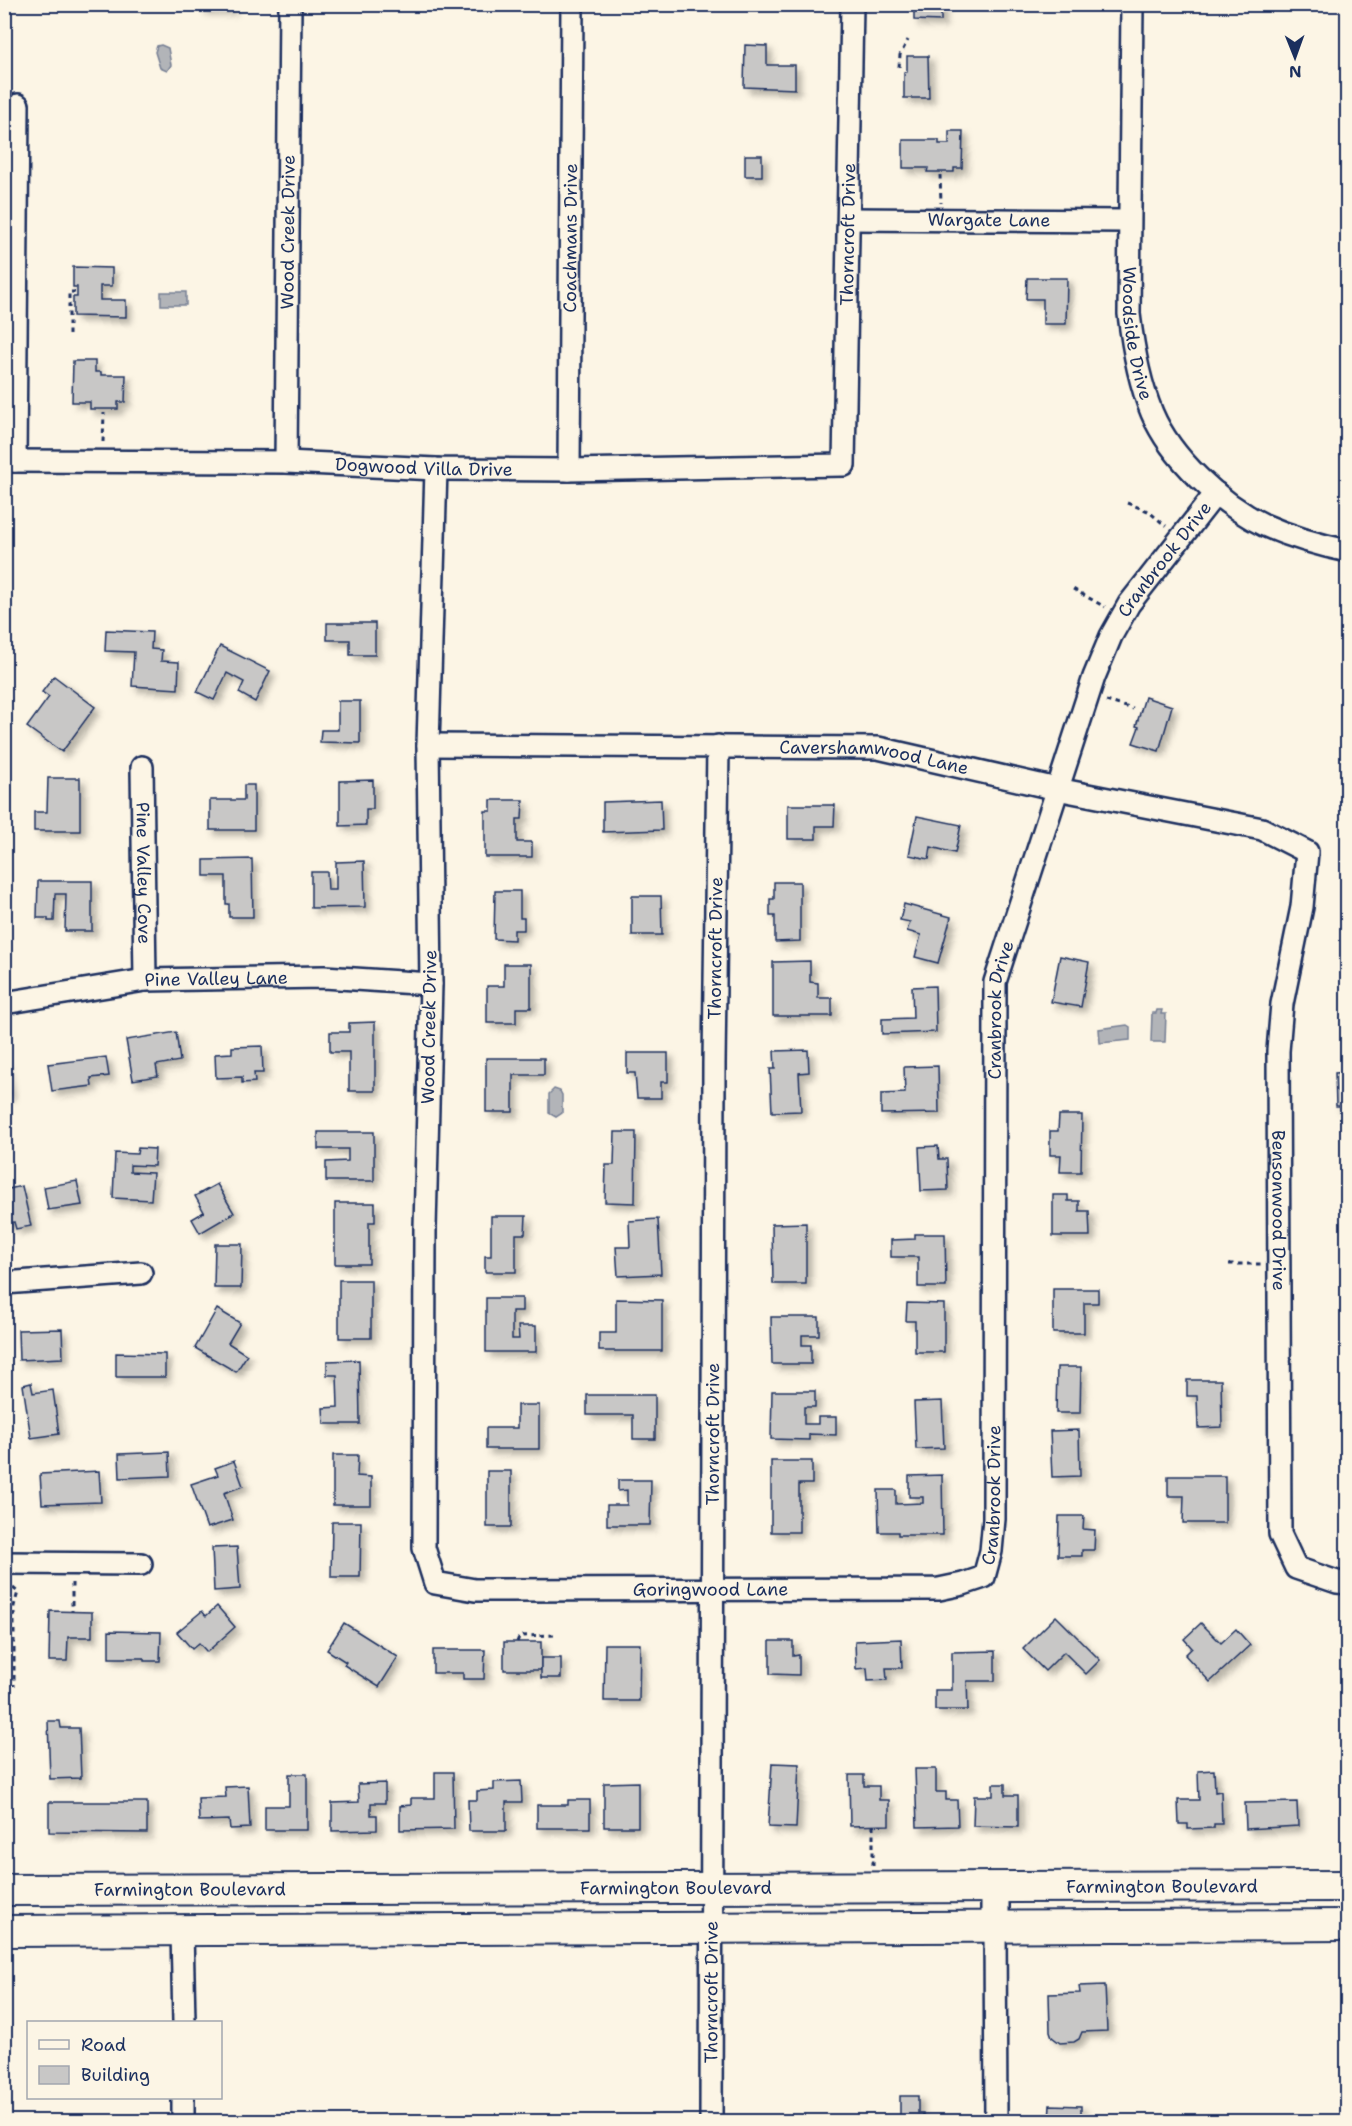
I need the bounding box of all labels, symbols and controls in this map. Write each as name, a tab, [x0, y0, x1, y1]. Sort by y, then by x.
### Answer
north arrow	[1265, 27, 1325, 87]
text: N	[1289, 61, 1302, 82]
street label: Wood Creek Drive	[275, 155, 301, 309]
street label: Coachmans Drive	[558, 163, 583, 313]
street label: Thorncroft Drive	[835, 163, 861, 306]
street label: Wargate Lane	[927, 208, 1051, 232]
street label: Woodside Drive	[1117, 266, 1158, 403]
street label: Dogwood Villa Drive	[335, 452, 513, 482]
street label: Cranbrook Drive	[1112, 496, 1217, 621]
street label: Cavershamwood Lane	[779, 735, 971, 780]
street label: Pine Valley Cove	[130, 802, 156, 944]
street label: Thorncroft Drive	[703, 877, 728, 1019]
street label: Cranbrook Drive	[983, 937, 1020, 1079]
street label: Wood Creek Drive	[416, 950, 442, 1104]
street label: Pine Valley Lane	[144, 966, 288, 992]
street label: Bensonwood Drive	[1266, 1130, 1291, 1291]
street label: Thorncroft Drive	[701, 1363, 725, 1505]
street label: Cranbrook Drive	[976, 1425, 1006, 1568]
street label: Goringwood Lane	[633, 1577, 788, 1602]
street label: Farmington Boulevard	[1066, 1874, 1258, 1899]
street label: Farmington Boulevard	[580, 1876, 772, 1900]
street label: Farmington Boulevard	[94, 1877, 286, 1902]
street label: Thorncroft Drive	[699, 1921, 724, 2063]
legend	[27, 2021, 222, 2099]
text: Road	[81, 2033, 126, 2057]
text: Building	[81, 2063, 150, 2087]

